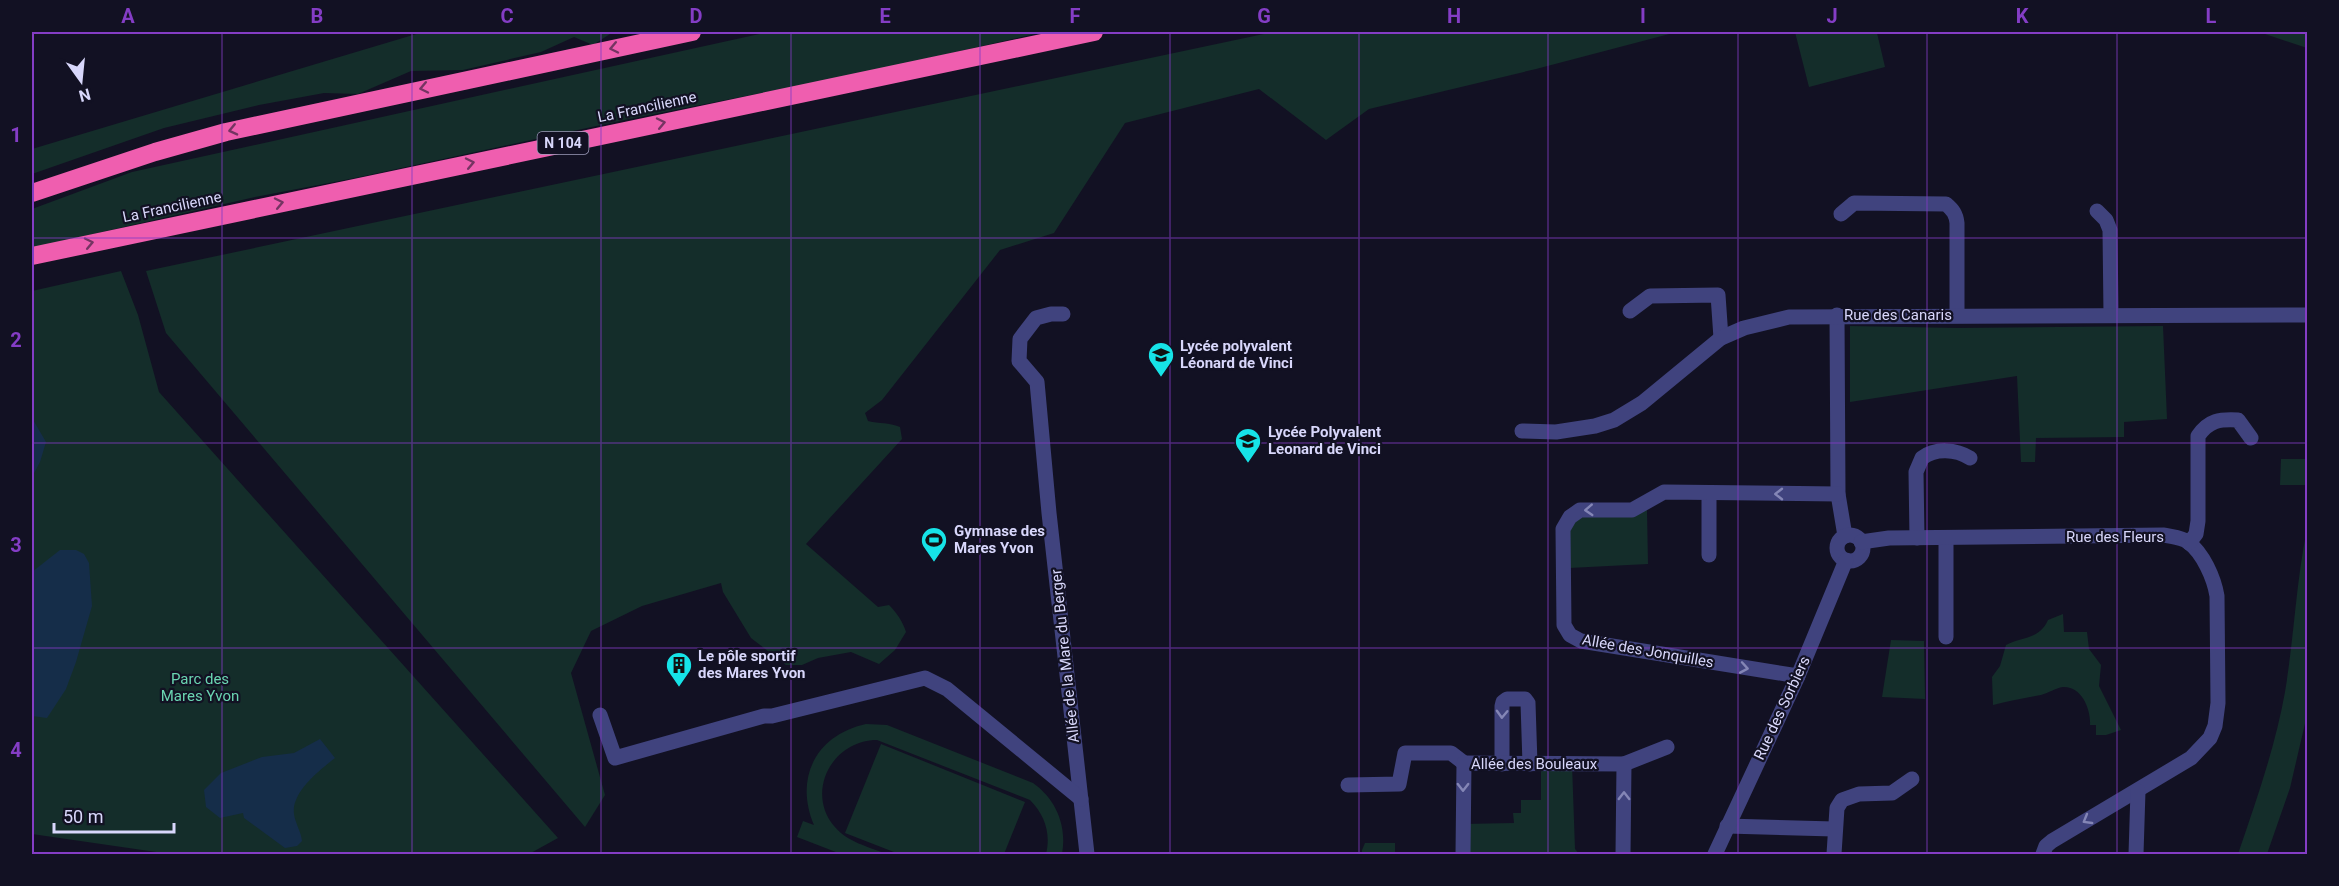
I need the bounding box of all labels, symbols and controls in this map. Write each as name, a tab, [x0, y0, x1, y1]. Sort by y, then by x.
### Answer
text: A	[121, 4, 135, 28]
text: B	[311, 4, 323, 28]
text: C	[500, 4, 514, 28]
text: D	[690, 4, 703, 28]
text: E	[879, 4, 891, 28]
text: F	[1070, 4, 1081, 28]
text: G	[1257, 4, 1271, 28]
text: H	[1447, 4, 1461, 28]
text: I	[1640, 4, 1646, 28]
text: J	[1826, 4, 1838, 28]
text: K	[2016, 4, 2029, 28]
text: L	[2206, 4, 2217, 28]
one-way arrow	[610, 41, 620, 54]
north arrow	[51, 51, 111, 111]
one-way arrow	[419, 81, 429, 94]
text: N	[77, 84, 93, 106]
street label: La Francilienne	[596, 88, 698, 126]
one-way arrow	[656, 117, 666, 130]
text: 1	[10, 123, 22, 147]
one-way arrow	[228, 123, 238, 136]
road number: N 104	[538, 132, 588, 154]
one-way arrow	[465, 157, 475, 170]
street label: La Francilienne	[121, 188, 223, 226]
one-way arrow	[274, 197, 284, 210]
one-way arrow	[83, 238, 93, 251]
street label: Rue des Canaris	[1844, 306, 1952, 324]
text: 2	[10, 328, 22, 352]
place label: Lycée polyvalent Léonard de Vinci	[1180, 337, 1293, 372]
school or university icon: Lycée polyvalent Léonard de Vinci	[1146, 340, 1176, 378]
place label: Lycée Polyvalent Leonard de Vinci	[1268, 423, 1381, 458]
school or university icon: Lycée Polyvalent Leonard de Vinci	[1233, 426, 1263, 464]
one-way arrow	[1775, 488, 1784, 500]
one-way arrow	[1584, 504, 1593, 517]
place label: Gymnase des Mares Yvon	[954, 522, 1045, 557]
sports icon: Gymnase des Mares Yvon	[919, 525, 949, 563]
street label: Rue des Fleurs	[2066, 528, 2164, 546]
text: 3	[10, 533, 22, 557]
street label: Allée de la Mare du Berger	[1047, 568, 1083, 744]
street label: Allée des Jonquilles	[1581, 631, 1715, 671]
place label: Le pôle sportif des Mares Yvon	[698, 647, 806, 682]
building icon: Le pôle sportif des Mares Yvon	[664, 650, 694, 688]
street label: Rue des Sorbiers	[1750, 653, 1814, 763]
one-way arrow	[1739, 662, 1749, 674]
park label: Parc des Mares Yvon	[161, 670, 239, 705]
one-way arrow	[1496, 709, 1509, 718]
text: 4	[10, 738, 22, 762]
street label: Allée des Bouleaux	[1471, 755, 1598, 773]
one-way arrow	[1457, 783, 1469, 792]
one-way arrow	[1618, 792, 1630, 801]
scale bar	[54, 796, 174, 834]
text: 50 m	[63, 806, 103, 827]
one-way arrow	[2083, 813, 2094, 825]

